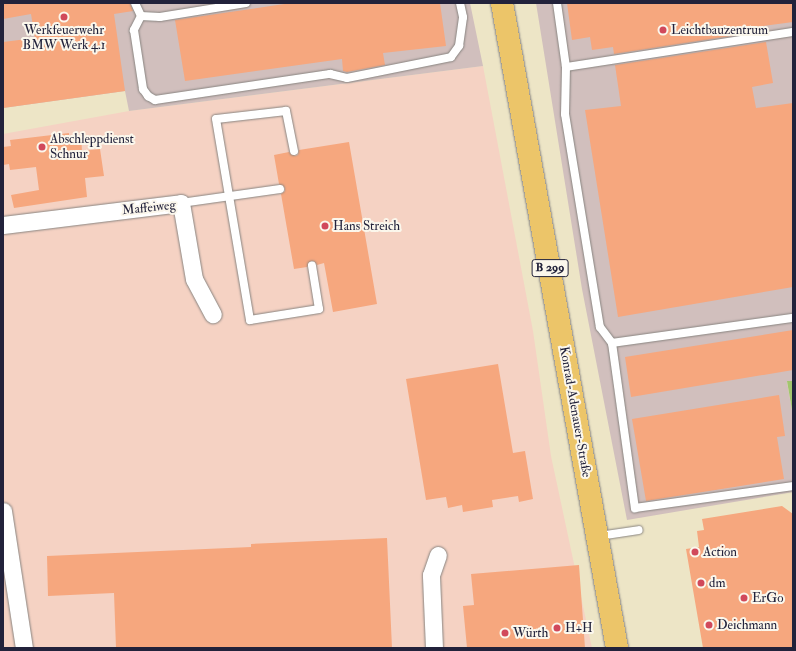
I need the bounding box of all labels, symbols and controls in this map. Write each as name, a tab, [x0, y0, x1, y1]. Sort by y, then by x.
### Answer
marker: Werkfeuerwehr BMW Werk 4.1	[59, 12, 69, 22]
place label: Leichtbauzentrum	[671, 22, 768, 38]
place label: Werkfeuerwehr BMW Werk 4.1	[23, 23, 105, 54]
marker: Leichtbauzentrum	[658, 25, 668, 35]
place label: Abschleppdienst Schnur	[50, 132, 134, 163]
marker: Abschleppdienst Schnur	[37, 142, 47, 152]
street label: Maffeiweg	[121, 197, 177, 219]
place label: Hans Streich	[333, 218, 400, 234]
marker: Hans Streich	[320, 221, 330, 231]
road number: B 299	[531, 258, 569, 278]
street label: Konrad-Adenauer-Straße	[556, 345, 594, 479]
place label: Action	[703, 544, 737, 560]
marker: Action	[690, 547, 700, 557]
place label: dm	[709, 575, 725, 591]
marker: dm	[696, 578, 706, 588]
place label: ErGo	[752, 590, 783, 606]
marker: ErGo	[739, 593, 749, 603]
place label: Deichmann	[717, 617, 777, 633]
place label: H+H	[565, 620, 593, 636]
marker: Deichmann	[704, 620, 714, 630]
marker: H+H	[552, 623, 562, 633]
place label: Würth	[513, 625, 548, 641]
marker: Würth	[500, 628, 510, 638]

